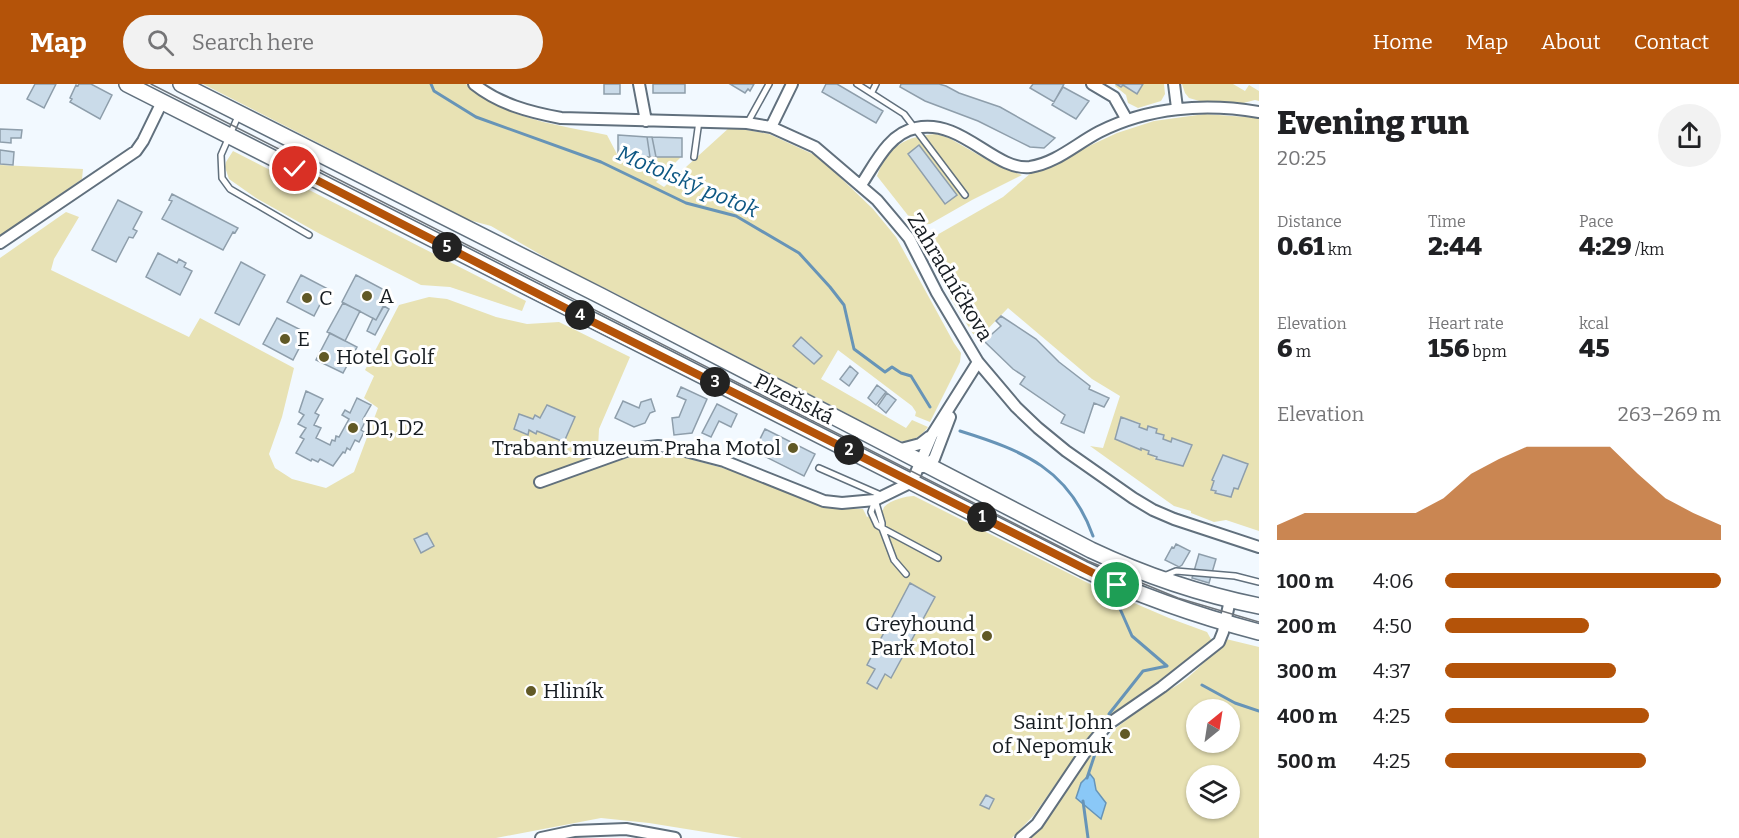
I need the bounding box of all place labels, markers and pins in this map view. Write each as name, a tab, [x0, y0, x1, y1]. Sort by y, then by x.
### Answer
pin	[269, 143, 320, 194]
pin: 5	[432, 232, 462, 262]
place label: A	[379, 283, 394, 309]
place label: C	[319, 285, 333, 311]
marker: A	[360, 289, 374, 303]
marker: C	[300, 291, 314, 305]
pin: 4	[565, 300, 595, 330]
place label: E	[297, 326, 310, 352]
marker: E	[278, 332, 292, 346]
place label: Hotel Golf	[336, 344, 436, 370]
marker: Hotel Golf	[317, 350, 331, 364]
pin: 3	[700, 367, 730, 397]
place label: D1, D2	[365, 415, 424, 441]
marker: D1, D2	[346, 421, 360, 435]
place label: Trabant muzeum Praha Motol	[492, 435, 781, 461]
pin: 2	[834, 435, 864, 465]
marker: Trabant muzeum Praha Motol	[786, 441, 800, 455]
pin: 1	[967, 502, 997, 532]
pin	[1091, 559, 1142, 610]
place label: Greyhound Park Motol	[865, 611, 975, 661]
marker: Greyhound Park Motol	[980, 629, 994, 643]
place label: Hliník	[543, 678, 604, 704]
marker: Hliník	[524, 684, 538, 698]
place label: Saint John of Nepomuk	[992, 709, 1113, 759]
marker: Saint John of Nepomuk	[1118, 727, 1132, 741]

